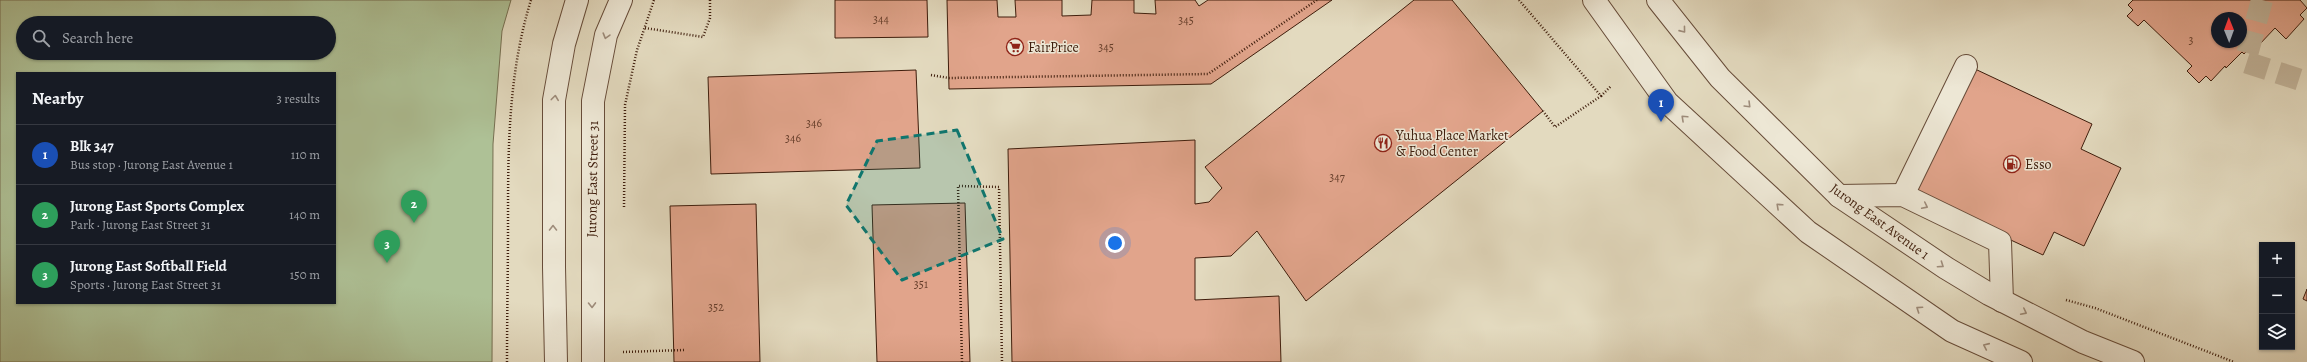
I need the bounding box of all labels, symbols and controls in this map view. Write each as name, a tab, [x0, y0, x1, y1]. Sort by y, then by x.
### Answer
house number: 344	[873, 11, 889, 27]
house number: 345	[1178, 12, 1194, 28]
north arrow	[2211, 12, 2247, 48]
search box	[16, 16, 336, 60]
one-way arrow	[1678, 26, 1685, 33]
icon: search	[30, 27, 52, 49]
text: Search here	[62, 28, 133, 48]
one-way arrow	[602, 32, 611, 39]
house number: 3	[2189, 32, 2194, 48]
supermarket icon: FairPrice	[1005, 37, 1025, 57]
place label: FairPrice	[1028, 38, 1079, 57]
house number: 345	[1098, 39, 1114, 55]
text: Nearby	[32, 87, 83, 110]
pin: 1	[1648, 89, 1674, 122]
text: 3 results	[276, 90, 320, 107]
one-way arrow	[550, 95, 559, 101]
one-way arrow	[1743, 100, 1751, 108]
house number: 346	[806, 115, 822, 131]
one-way arrow	[1681, 115, 1689, 122]
street label: Jurong East Street 31	[582, 120, 603, 238]
place label: Yuhua Place Market & Food Center	[1395, 126, 1509, 161]
house number: 346	[785, 130, 801, 146]
restaurant icon: Yuhua Place Market & Food Center	[1373, 133, 1393, 153]
text: Blk 347	[70, 136, 114, 156]
text: 1	[43, 146, 47, 163]
text: 110 m	[291, 146, 320, 163]
fuel station icon: Esso	[2002, 154, 2022, 174]
place label: Esso	[2025, 155, 2052, 174]
text: Bus stop · Jurong East Avenue 1	[70, 156, 233, 173]
house number: 347	[1329, 169, 1346, 185]
street label: Jurong East Avenue 1	[1826, 179, 1933, 264]
pin: 2	[401, 190, 427, 223]
text: Jurong East Sports Complex	[70, 196, 244, 216]
one-way arrow	[1921, 201, 1928, 209]
one-way arrow	[1777, 203, 1784, 210]
text: 2	[42, 206, 48, 223]
text: 140 m	[289, 206, 320, 223]
text: Park · Jurong East Street 31	[70, 216, 211, 233]
one-way arrow	[549, 225, 557, 231]
pin: 3	[374, 230, 400, 263]
your location	[1105, 233, 1125, 253]
map controls	[2259, 242, 2295, 350]
button: +	[2259, 242, 2295, 278]
text: Jurong East Softball Field	[70, 256, 227, 276]
one-way arrow	[1937, 260, 1944, 268]
text: 3	[42, 266, 48, 283]
text: 150 m	[290, 266, 320, 283]
text: Sports · Jurong East Street 31	[70, 276, 221, 293]
house number: 351	[914, 276, 928, 292]
button: −	[2259, 278, 2295, 314]
house number: 352	[708, 299, 724, 315]
one-way arrow	[588, 302, 596, 308]
one-way arrow	[1917, 307, 1924, 314]
one-way arrow	[2020, 307, 2027, 315]
button: layers	[2259, 314, 2295, 350]
one-way arrow	[1983, 343, 1990, 351]

